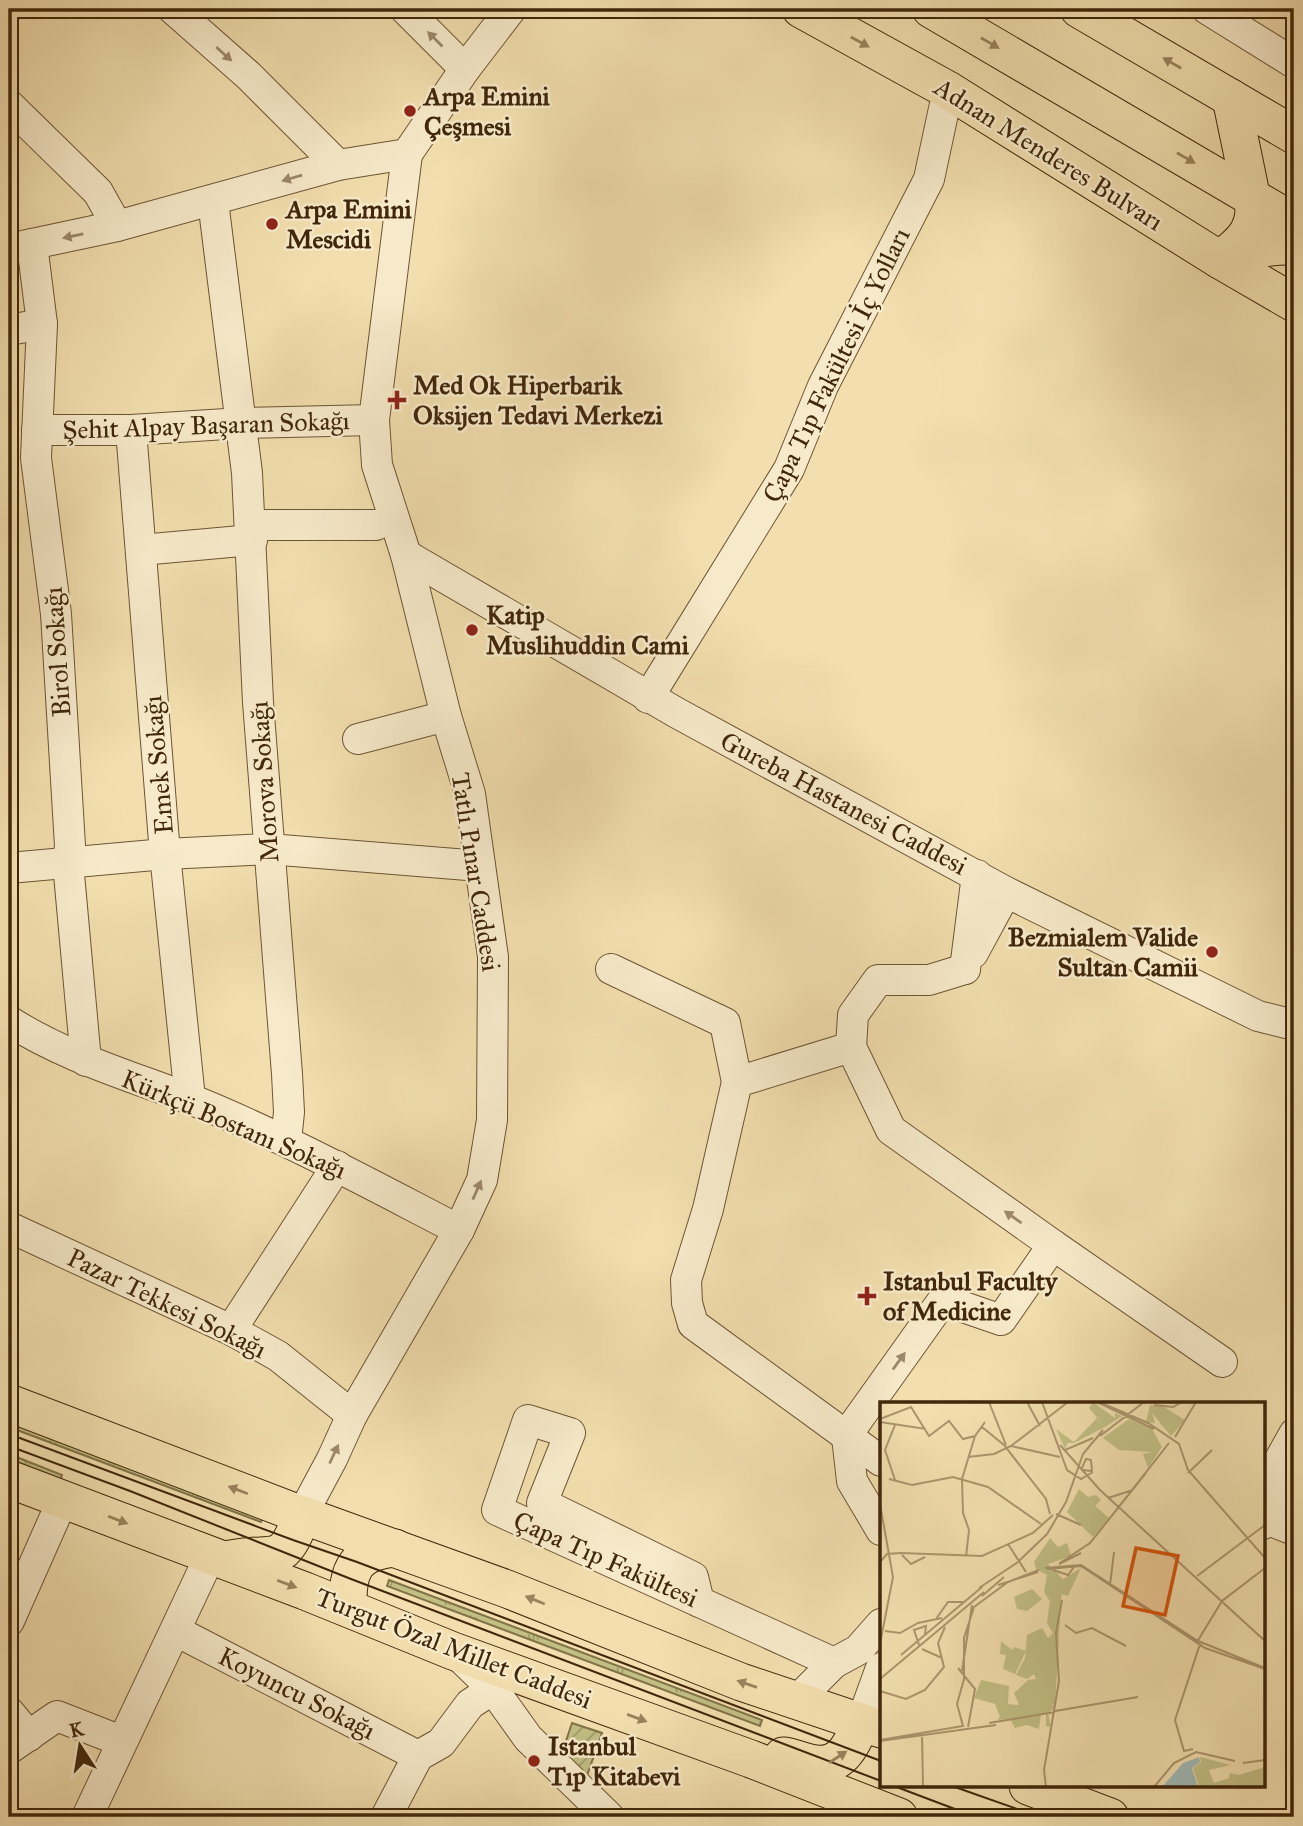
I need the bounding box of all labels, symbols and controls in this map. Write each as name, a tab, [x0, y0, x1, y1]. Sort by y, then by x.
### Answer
one-way arrow	[427, 31, 444, 47]
one-way arrow	[850, 36, 870, 48]
one-way arrow	[980, 37, 999, 49]
one-way arrow	[215, 46, 233, 62]
one-way arrow	[1163, 57, 1182, 70]
street label: Adnan Menderes Bulvarı	[928, 70, 1169, 238]
place label: Arpa Emini Çeşmesi	[422, 80, 551, 142]
marker: Arpa Emini Çeşmesi	[402, 103, 418, 119]
one-way arrow	[1176, 152, 1196, 164]
one-way arrow	[281, 173, 303, 184]
place label: Arpa Emini Mescidi	[284, 193, 413, 255]
marker: Arpa Emini Mescidi	[264, 216, 280, 232]
street label: Çapa Tıp Fakültesi İç Yolları	[755, 222, 917, 508]
one-way arrow	[62, 230, 84, 241]
place label: Med Ok Hiperbarik Oksijen Tedavi Merkezi	[413, 369, 664, 431]
marker: Med Ok Hiperbarik Oksijen Tedavi Merkezi	[387, 390, 407, 410]
street label: Şehit Alpay Başaran Sokağı	[62, 404, 350, 446]
street label: Birol Sokağı	[37, 586, 77, 718]
place label: Katip Muslihuddin Cami	[486, 599, 690, 661]
marker: Katip Muslihuddin Cami	[464, 622, 480, 638]
street label: Emek Sokağı	[136, 694, 180, 836]
street label: Morova Sokağı	[242, 700, 286, 864]
street label: Gureba Hastanesi Caddesi	[715, 724, 973, 882]
street label: Tatlı Pınar Caddesi	[444, 770, 508, 974]
place label: Bezmialem Valide Sultan Camii	[1008, 921, 1199, 983]
marker: Bezmialem Valide Sultan Camii	[1204, 944, 1220, 960]
street label: Kürkçü Bostanı Sokağı	[117, 1062, 351, 1186]
one-way arrow	[471, 1180, 483, 1200]
one-way arrow	[1004, 1210, 1022, 1224]
street label: Pazar Tekkesi Sokağı	[62, 1241, 272, 1365]
place label: Istanbul Faculty of Medicine	[883, 1265, 1059, 1327]
marker: Istanbul Faculty of Medicine	[857, 1286, 877, 1306]
one-way arrow	[892, 1352, 906, 1370]
inset map	[880, 1402, 1264, 1787]
one-way arrow	[328, 1444, 339, 1464]
one-way arrow	[228, 1485, 249, 1496]
street label: Çapa Tıp Fakültesi	[509, 1504, 703, 1614]
one-way arrow	[108, 1515, 129, 1526]
one-way arrow	[276, 1579, 297, 1590]
street label: Turgut Özal Millet Caddesi	[311, 1580, 597, 1716]
one-way arrow	[525, 1595, 546, 1606]
street label: Koyuncu Sokağı	[213, 1640, 381, 1746]
one-way arrow	[736, 1678, 757, 1689]
north arrow	[46, 1710, 116, 1780]
one-way arrow	[626, 1713, 647, 1724]
text: K	[68, 1717, 87, 1743]
place label: Istanbul Tıp Kitabevi	[547, 1730, 681, 1792]
one-way arrow	[829, 1751, 848, 1764]
marker: Istanbul Tıp Kitabevi	[526, 1753, 542, 1769]

